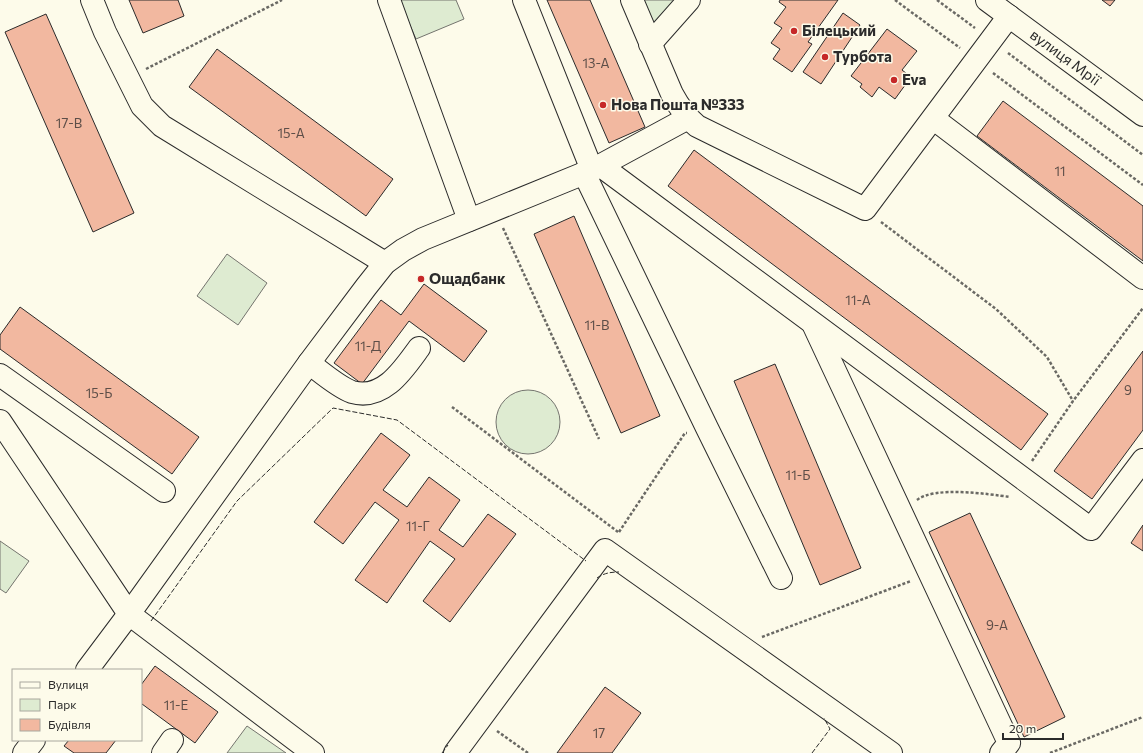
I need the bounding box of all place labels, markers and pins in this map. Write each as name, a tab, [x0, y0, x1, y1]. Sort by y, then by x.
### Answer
place label: Білецький	[802, 21, 876, 39]
marker: Білецький	[789, 26, 799, 36]
place label: Турбота	[833, 47, 892, 65]
marker: Турбота	[820, 52, 830, 62]
place label: Eva	[902, 70, 927, 88]
marker: Eva	[889, 75, 899, 85]
place label: Нова Пошта №333	[611, 95, 745, 113]
marker: Нова Пошта №333	[598, 100, 608, 110]
place label: Ощадбанк	[429, 269, 506, 287]
marker: Ощадбанк	[416, 274, 426, 284]

